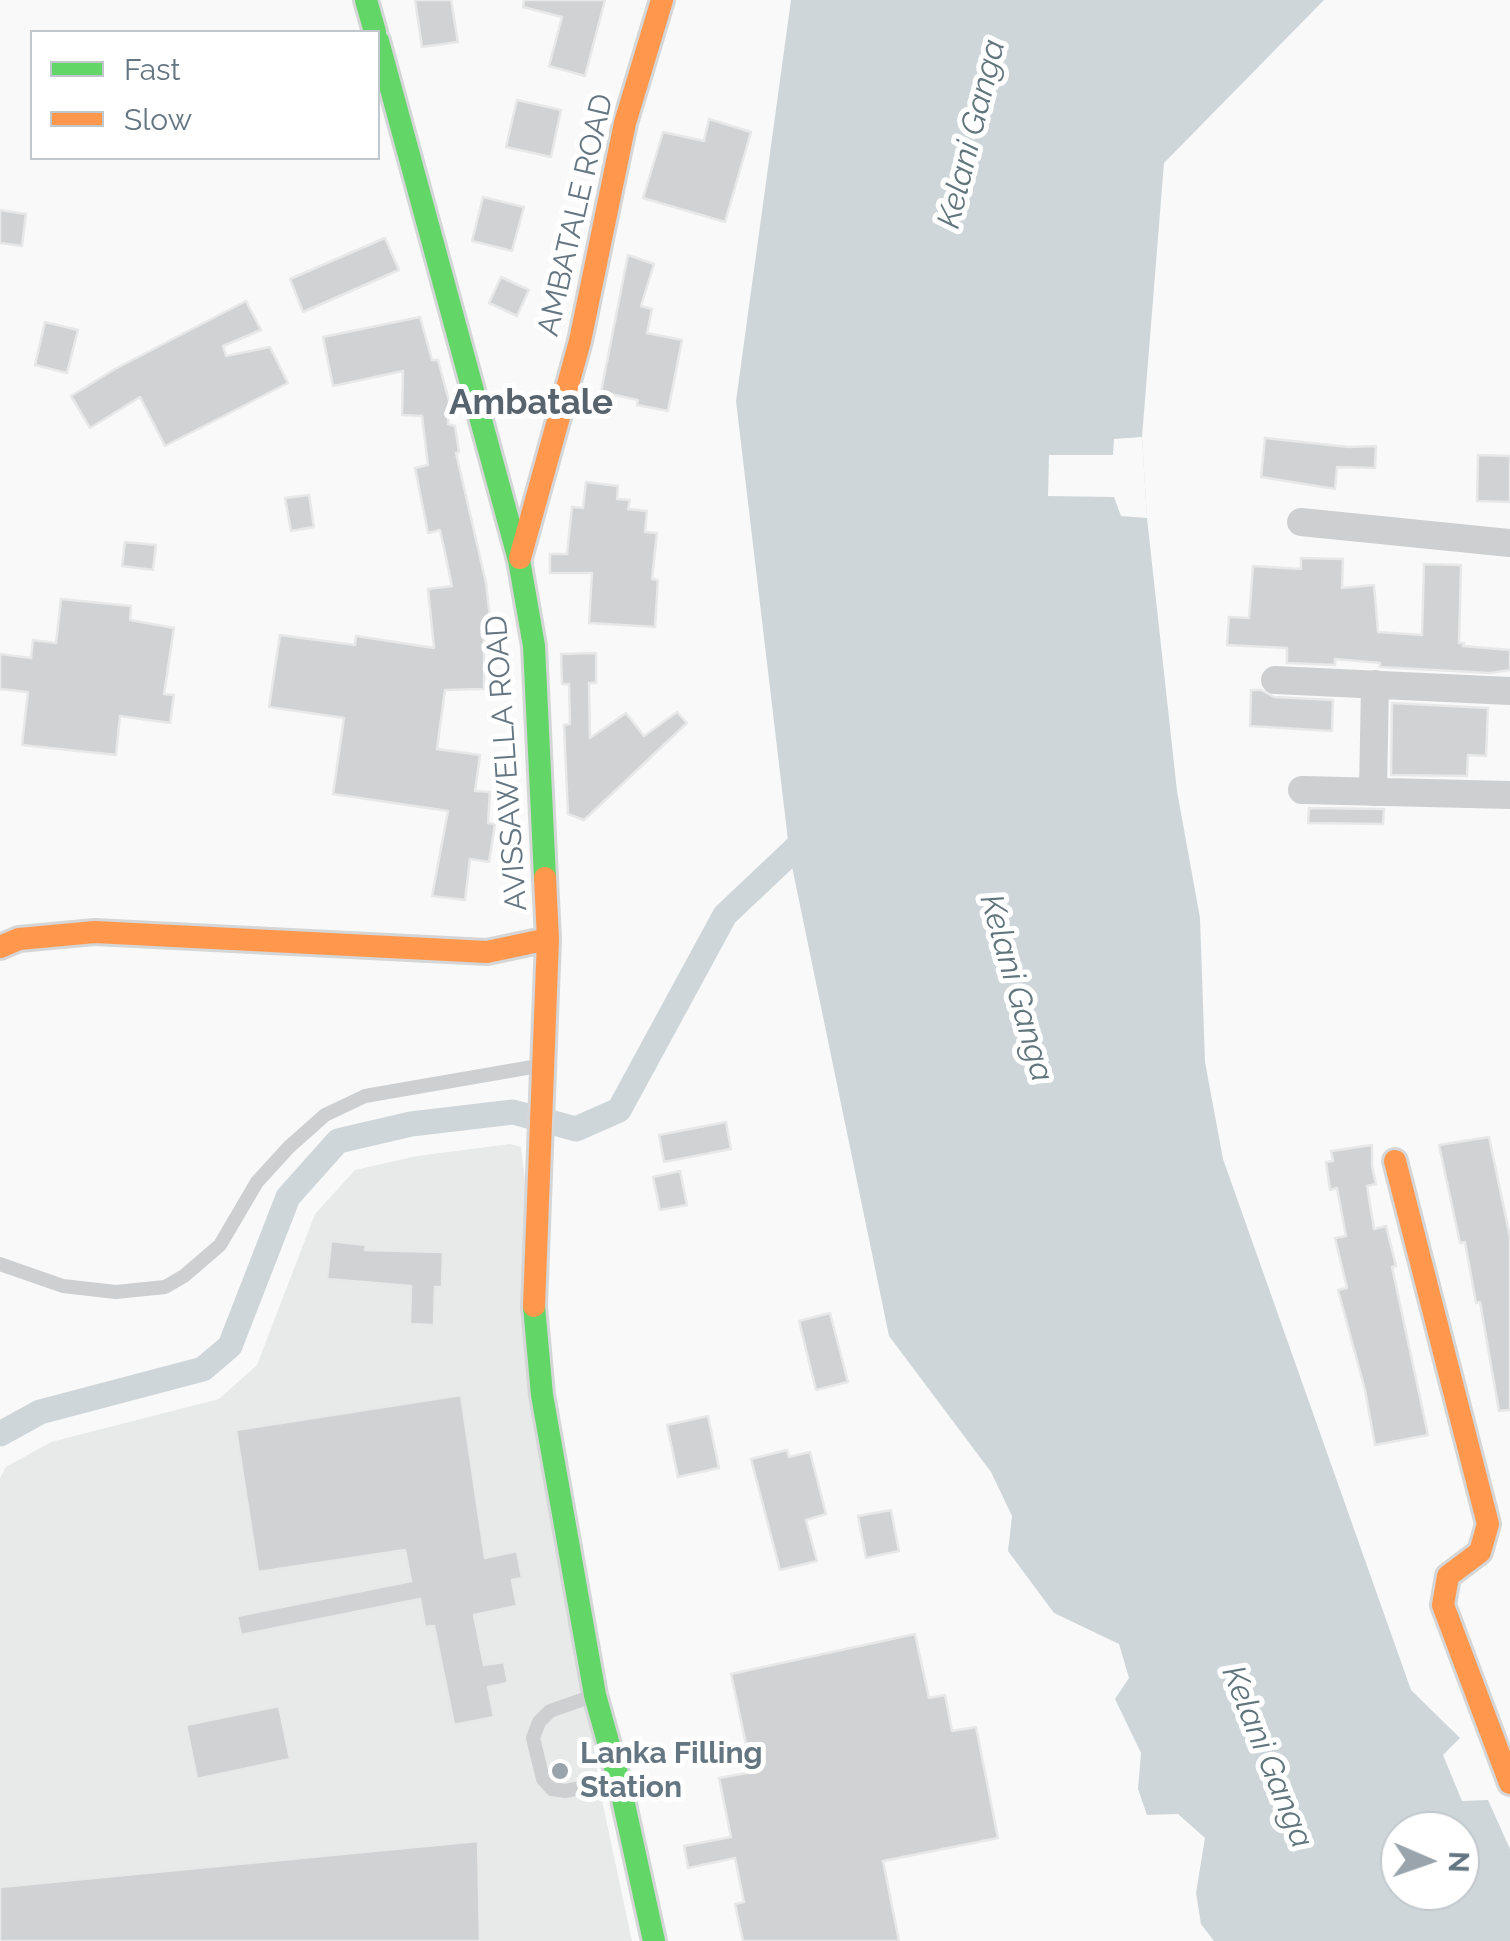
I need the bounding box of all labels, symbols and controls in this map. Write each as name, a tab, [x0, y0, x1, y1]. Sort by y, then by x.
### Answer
legend	[30, 30, 380, 160]
water label: Kelani Ganga	[930, 36, 1014, 232]
text: Fast	[124, 52, 181, 87]
street label: AMBATALE ROAD	[531, 90, 621, 340]
text: Slow	[124, 102, 192, 137]
district label: Ambatale	[449, 382, 613, 424]
street label: AVISSAWELLA ROAD	[479, 614, 535, 912]
water label: Kelani Ganga	[971, 890, 1061, 1086]
water label: Kelani Ganga	[1213, 1660, 1321, 1854]
place label: Lanka Filling Station	[580, 1736, 763, 1806]
marker: Lanka Filling Station	[549, 1760, 571, 1782]
north arrow	[1380, 1811, 1480, 1911]
text: N	[1442, 1851, 1475, 1873]

